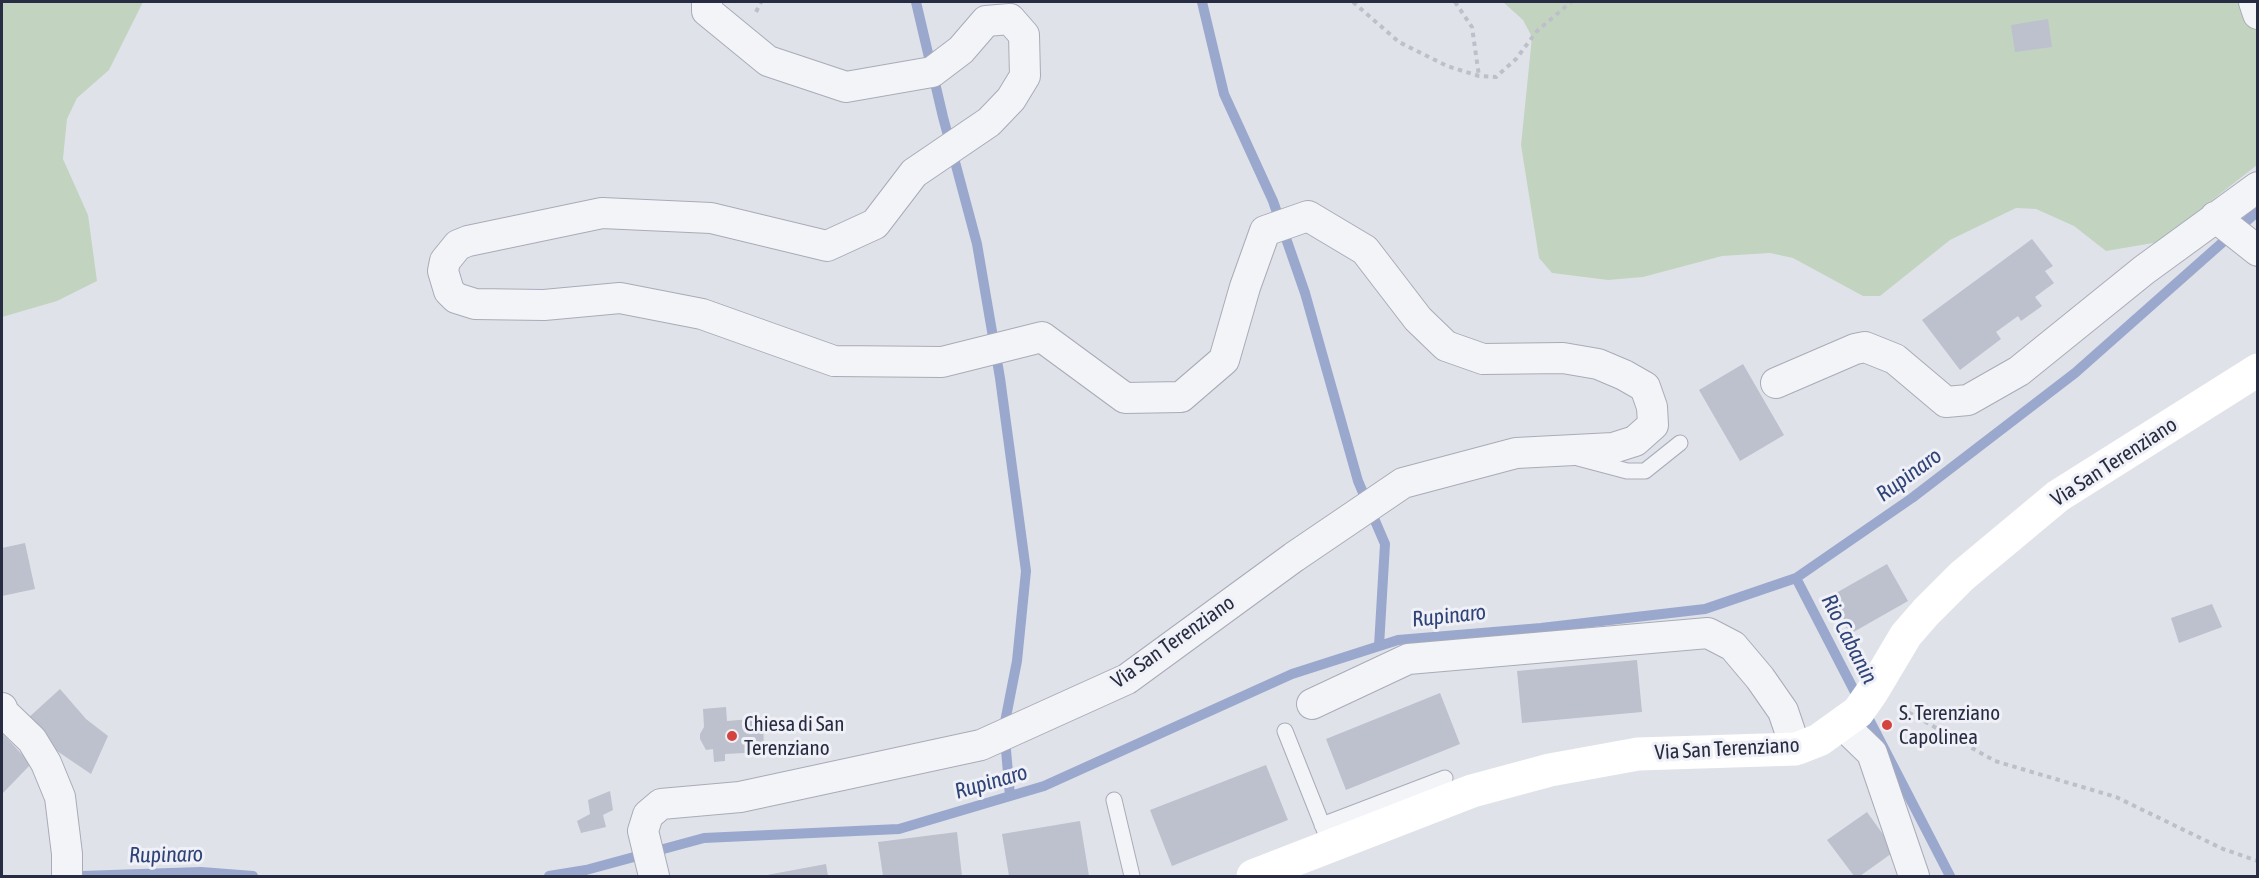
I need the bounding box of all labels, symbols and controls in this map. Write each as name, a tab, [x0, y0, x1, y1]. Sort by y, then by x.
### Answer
street label: Via San Terenziano	[2046, 412, 2182, 512]
water label: Rupinaro	[1871, 443, 1947, 507]
street label: Via San Terenziano	[1106, 590, 1240, 694]
water label: Rio Cabanin	[1815, 590, 1883, 688]
water label: Rupinaro	[1411, 599, 1487, 633]
place label: S. Terenziano Capolinea	[1899, 700, 2000, 750]
place label: Chiesa di San Terenziano	[744, 711, 844, 761]
marker: S. Terenziano Capolinea	[1880, 718, 1894, 732]
marker: Chiesa di San Terenziano	[725, 729, 739, 743]
street label: Via San Terenziano	[1654, 733, 1800, 765]
water label: Rupinaro	[952, 759, 1030, 805]
water label: Rupinaro	[129, 841, 203, 869]

